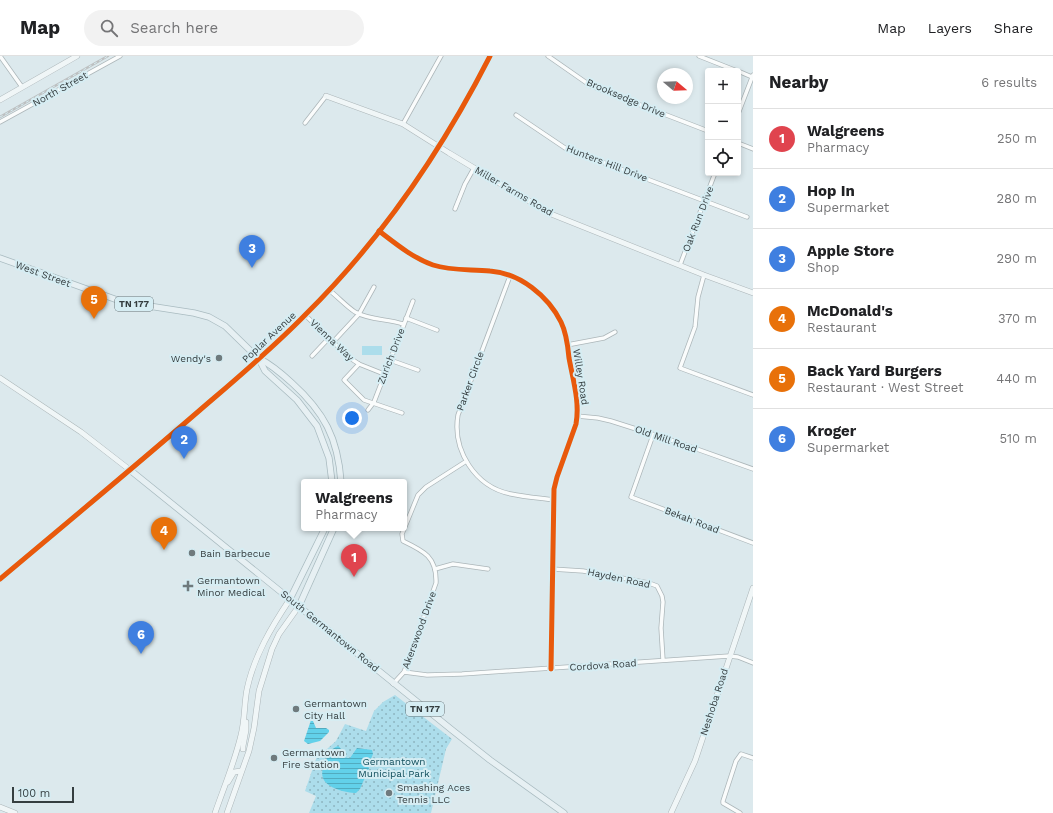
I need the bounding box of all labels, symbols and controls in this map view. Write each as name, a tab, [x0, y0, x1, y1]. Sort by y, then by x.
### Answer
search box	[84, 10, 364, 46]
text: Map	[20, 16, 60, 39]
icon: search	[98, 17, 120, 39]
text: Search here	[130, 19, 218, 37]
text: Map	[877, 20, 906, 36]
text: Layers	[928, 20, 972, 36]
text: Share	[994, 20, 1033, 36]
north arrow	[657, 68, 693, 104]
map controls	[705, 68, 741, 176]
button: +	[705, 68, 741, 104]
street label: North Street	[31, 69, 90, 109]
text: Nearby	[769, 72, 828, 92]
text: 6 results	[981, 75, 1037, 90]
street label: Brooksedge Drive	[585, 76, 667, 120]
button: −	[705, 104, 741, 140]
text: Walgreens	[807, 122, 884, 140]
text: 1	[779, 131, 785, 146]
text: 250 m	[997, 131, 1037, 146]
button: locate	[705, 140, 741, 176]
text: Pharmacy	[807, 140, 869, 155]
street label: Hunters Hill Drive	[565, 142, 649, 184]
street label: Miller Farms Road	[473, 164, 555, 218]
text: Hop In	[807, 182, 855, 200]
street label: Oak Run Drive	[680, 185, 716, 253]
text: 2	[778, 191, 786, 206]
text: 280 m	[997, 191, 1037, 206]
text: Supermarket	[807, 200, 889, 215]
pin: 3	[239, 235, 265, 268]
text: Apple Store	[807, 242, 894, 260]
text: 3	[778, 251, 786, 266]
text: 290 m	[996, 251, 1037, 266]
street label: West Street	[14, 259, 73, 289]
text: Shop	[807, 260, 839, 275]
pin: 5	[81, 286, 107, 319]
road number: TN 177	[115, 297, 153, 311]
text: McDonald's	[807, 302, 893, 320]
street label: Poplar Avenue	[240, 309, 298, 365]
text: 4	[778, 311, 786, 326]
text: 370 m	[998, 311, 1037, 326]
street label: Vienna Way	[308, 317, 357, 364]
text: Restaurant	[807, 320, 877, 335]
street label: Zurich Drive	[375, 326, 407, 386]
street label: Willey Road	[571, 348, 591, 406]
street label: Parker Circle	[454, 350, 486, 412]
place label: Wendy's	[171, 353, 211, 364]
marker: Wendy's	[214, 353, 224, 363]
text: Back Yard Burgers	[807, 362, 942, 380]
text: 5	[778, 371, 786, 386]
text: 440 m	[996, 371, 1037, 386]
text: Restaurant · West Street	[807, 380, 963, 395]
your location	[342, 408, 362, 428]
text: Kroger	[807, 422, 856, 440]
street label: Old Mill Road	[633, 423, 699, 455]
pin: 2	[171, 426, 197, 459]
text: 6	[778, 431, 786, 446]
text: 510 m	[999, 431, 1037, 446]
text: Supermarket	[807, 440, 889, 455]
popup	[301, 479, 407, 531]
text: Walgreens	[315, 489, 393, 507]
street label: Bekah Road	[663, 505, 721, 535]
text: Pharmacy	[315, 507, 377, 522]
pin: 4	[151, 517, 177, 550]
pin: 1	[341, 544, 367, 577]
marker: Bain Barbecue	[187, 548, 197, 558]
place label: Bain Barbecue	[200, 548, 271, 559]
street label: Hayden Road	[587, 566, 651, 590]
place label: Germantown Minor Medical	[197, 575, 265, 598]
marker: Germantown Minor Medical	[182, 580, 194, 592]
street label: South Germantown Road	[279, 588, 381, 674]
street label: Akerswood Drive	[400, 590, 438, 670]
pin: 6	[128, 621, 154, 654]
street label: Cordova Road	[569, 657, 637, 673]
street label: Neshoba Road	[698, 667, 730, 737]
place label: Germantown City Hall	[304, 698, 367, 721]
road number: TN 177	[406, 702, 444, 716]
marker: Germantown City Hall	[291, 704, 301, 714]
place label: Germantown Fire Station	[282, 747, 345, 770]
marker: Germantown Fire Station	[269, 753, 279, 763]
park label: Germantown Municipal Park	[358, 756, 430, 779]
place label: Smashing Aces Tennis LLC	[397, 782, 470, 805]
scale bar	[12, 785, 74, 804]
text: 100 m	[18, 787, 50, 800]
marker: Smashing Aces Tennis LLC	[384, 788, 394, 798]

